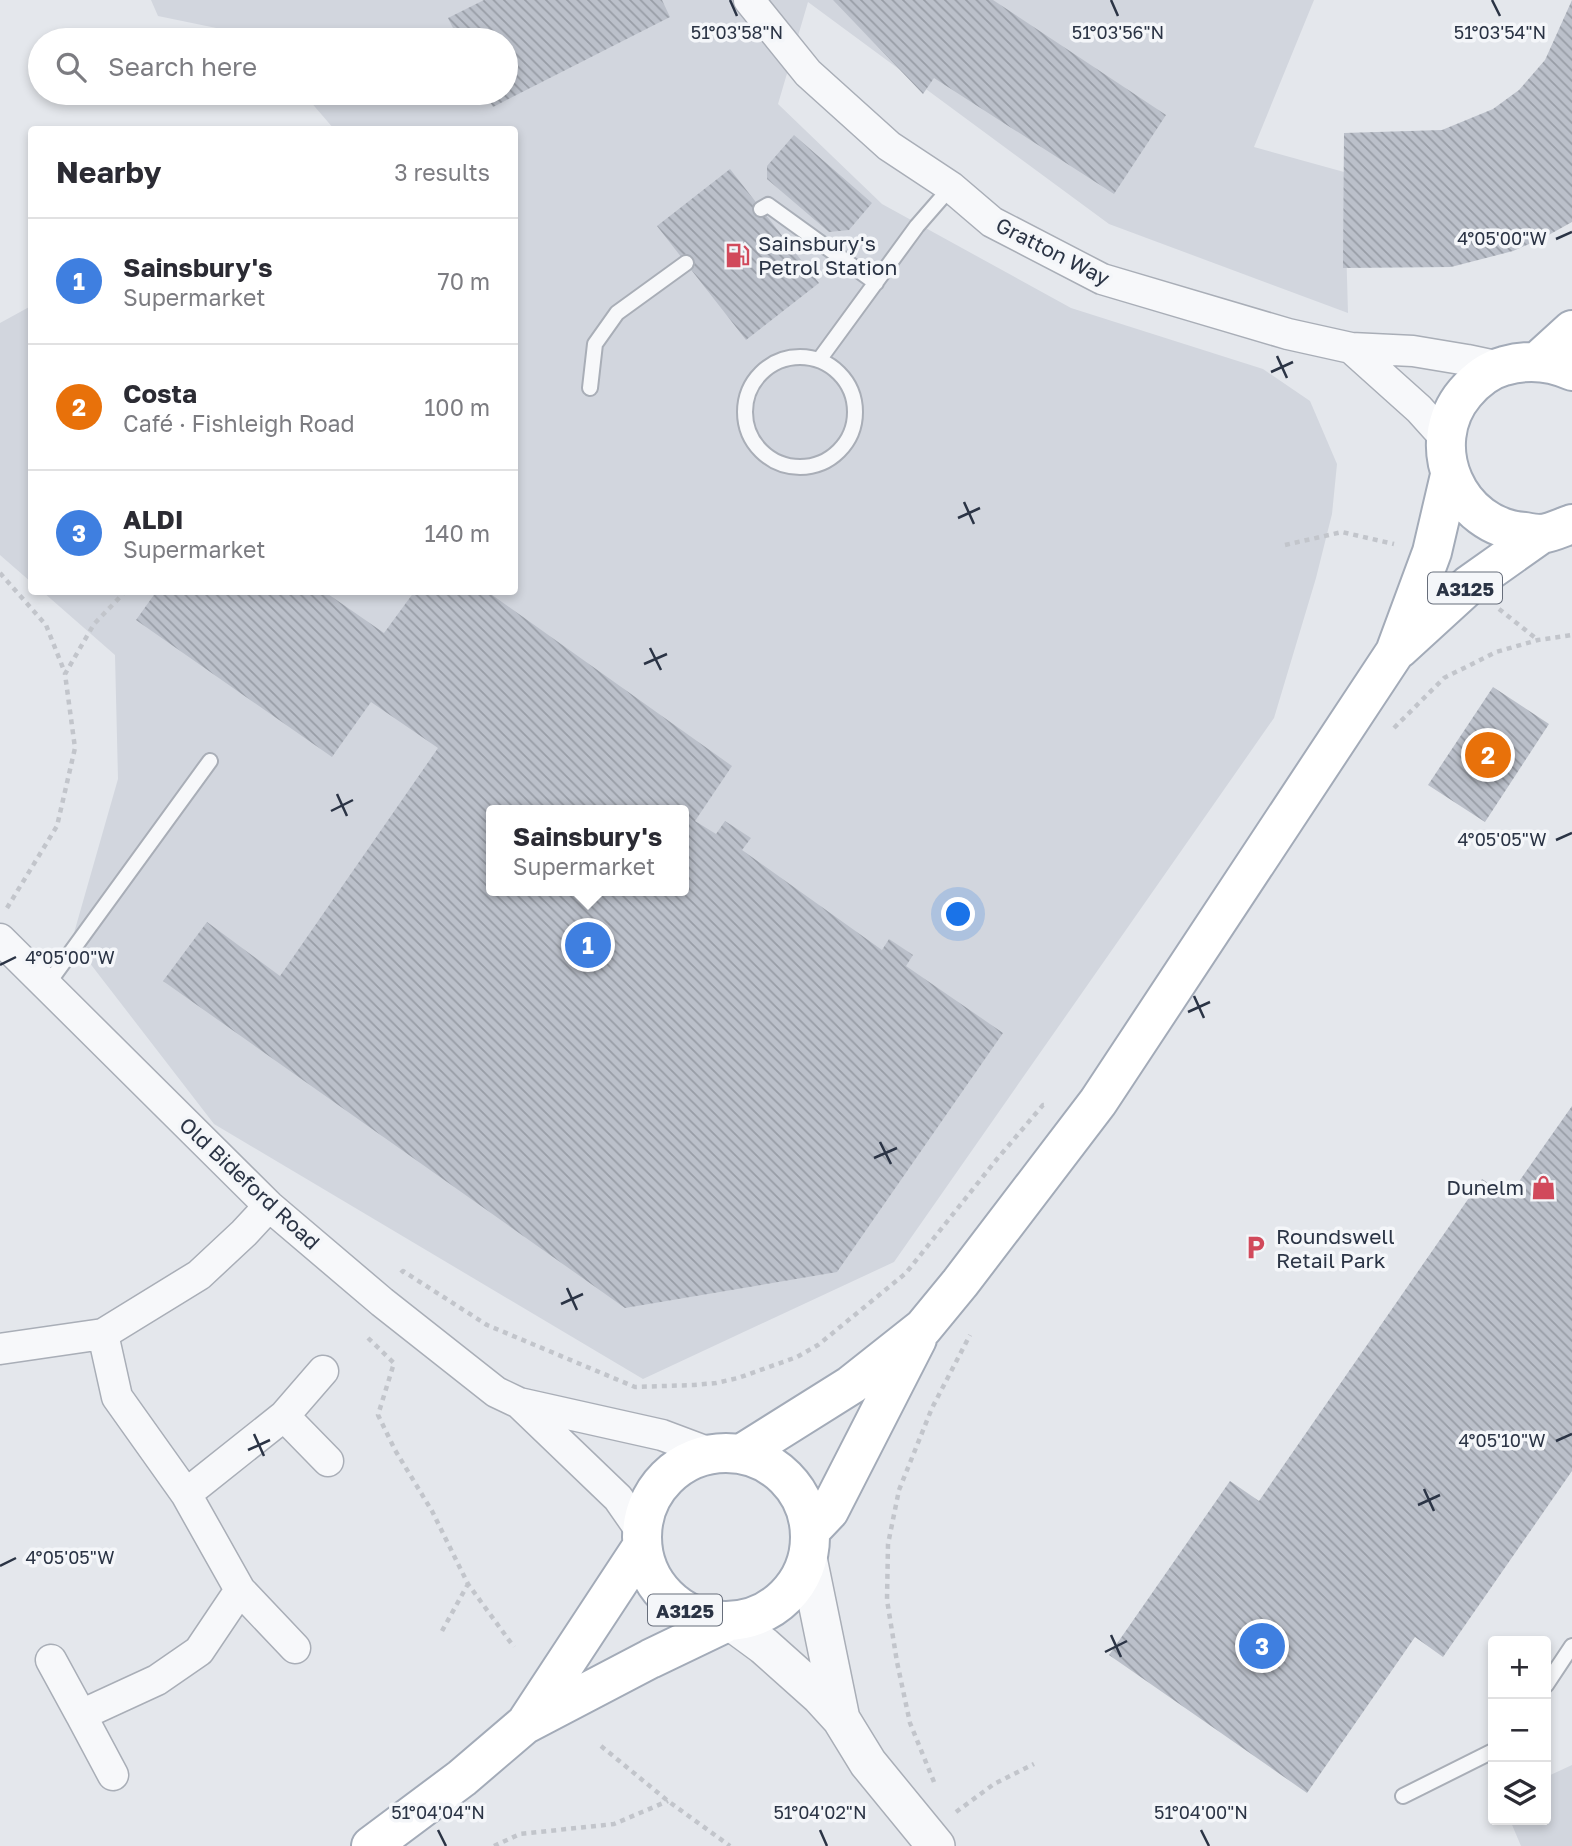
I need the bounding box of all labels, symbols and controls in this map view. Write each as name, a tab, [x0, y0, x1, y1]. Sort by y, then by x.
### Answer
text: 51°03'58"N	[691, 21, 783, 43]
text: 51°03'56"N	[1072, 21, 1164, 43]
text: 51°03'54"N	[1454, 21, 1546, 43]
search box	[28, 28, 518, 105]
icon: search	[52, 48, 90, 86]
text: Search here	[108, 51, 257, 82]
text: Nearby	[56, 154, 161, 190]
text: 3 results	[394, 158, 490, 186]
street label: Gratton Way	[992, 211, 1114, 291]
text: 4°05'00"W	[1457, 227, 1547, 249]
place label: Sainsbury's Petrol Station	[758, 230, 897, 280]
fuel station icon: Sainsbury's Petrol Station	[724, 241, 752, 269]
text: Sainsbury's	[123, 252, 272, 283]
text: 1	[73, 267, 85, 295]
text: 70 m	[437, 267, 490, 295]
text: Supermarket	[123, 283, 266, 311]
text: Costa	[123, 378, 197, 409]
text: 2	[72, 393, 86, 421]
text: 100 m	[424, 393, 490, 421]
text: Café · Fishleigh Road	[123, 409, 355, 437]
text: ALDI	[123, 504, 184, 535]
text: 3	[72, 519, 86, 547]
text: 140 m	[424, 519, 490, 547]
text: Supermarket	[123, 535, 266, 563]
road number: A3125	[1428, 572, 1502, 604]
pin: 2	[1465, 729, 1511, 781]
popup	[486, 805, 689, 896]
text: Sainsbury's	[513, 821, 662, 852]
text: 4°05'05"W	[1458, 828, 1546, 850]
text: Supermarket	[513, 852, 655, 880]
your location	[941, 897, 975, 931]
pin: 1	[565, 919, 611, 971]
text: 4°05'00"W	[25, 946, 115, 968]
street label: Old Bideford Road	[174, 1111, 326, 1255]
shop icon: Dunelm	[1530, 1173, 1558, 1201]
place label: Dunelm	[1446, 1174, 1524, 1200]
place label: Roundswell Retail Park	[1276, 1223, 1395, 1273]
parking icon: Roundswell Retail Park	[1242, 1234, 1270, 1262]
text: 4°05'10"W	[1458, 1429, 1546, 1451]
text: 4°05'05"W	[26, 1546, 114, 1568]
road number: A3125	[648, 1594, 722, 1626]
pin: 3	[1239, 1620, 1285, 1672]
map controls	[1488, 1636, 1551, 1825]
button: +	[1488, 1636, 1551, 1699]
button: −	[1488, 1699, 1551, 1762]
button: layers	[1488, 1762, 1551, 1825]
text: 51°04'04"N	[391, 1801, 485, 1823]
text: 51°04'02"N	[773, 1801, 867, 1823]
text: 51°04'00"N	[1154, 1801, 1248, 1823]

